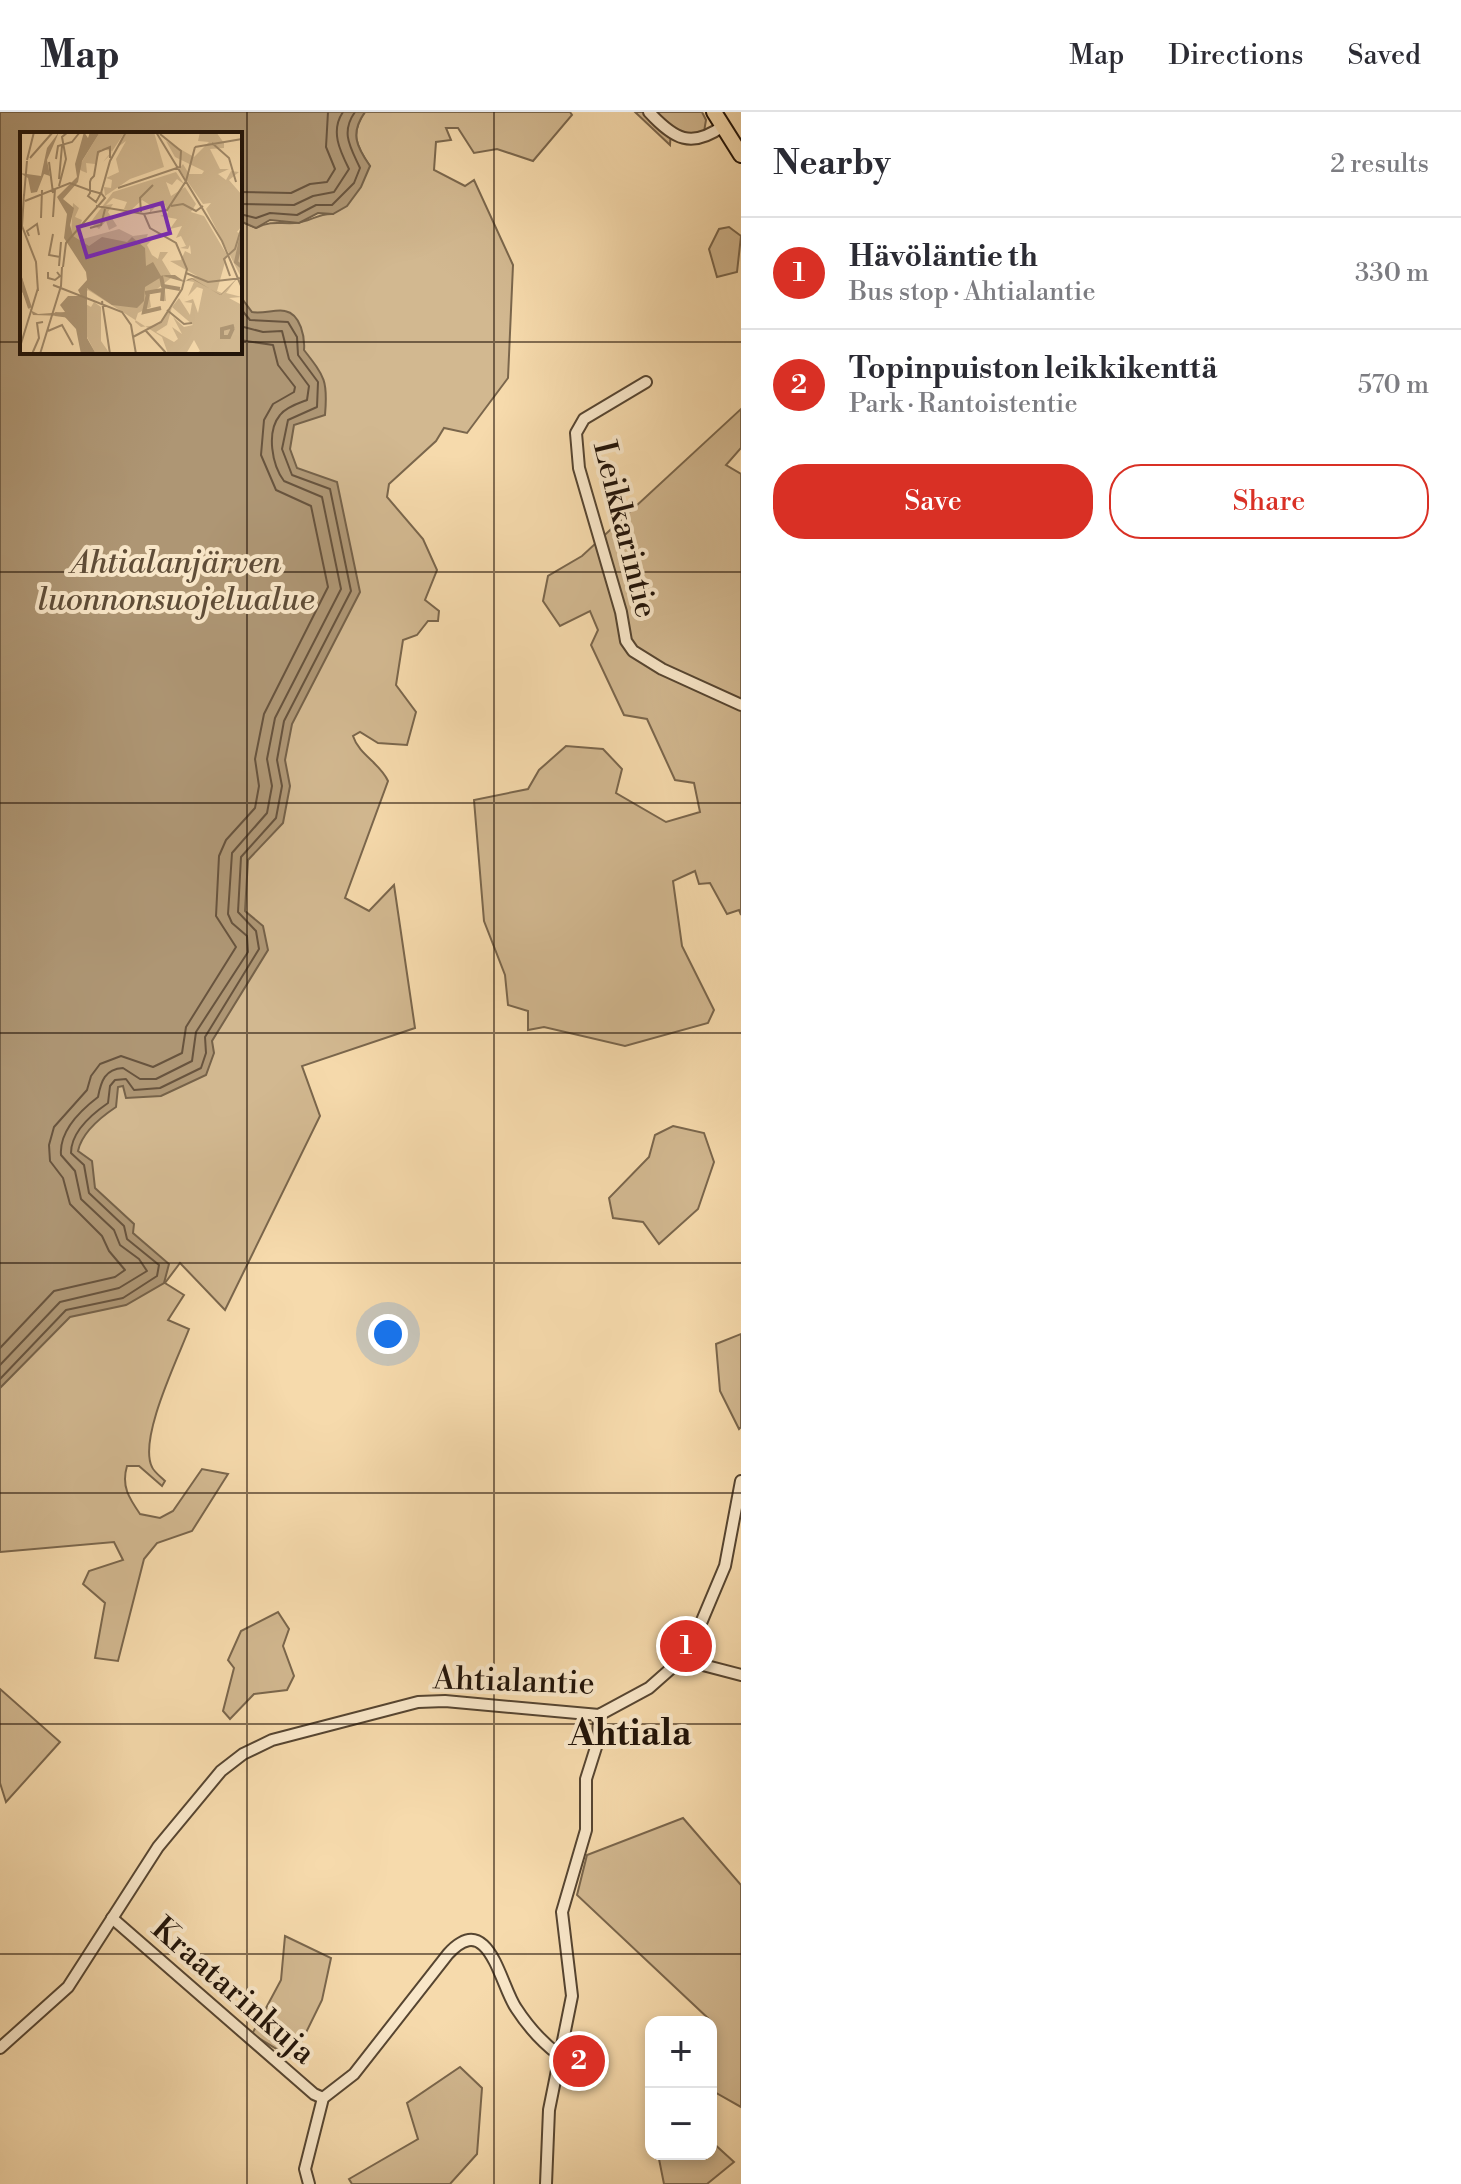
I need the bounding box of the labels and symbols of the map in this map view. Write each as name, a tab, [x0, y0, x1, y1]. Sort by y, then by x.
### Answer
inset map	[20, 132, 242, 354]
street label: Leikkarintie	[584, 437, 666, 622]
park label: Ahtialanjärven luonnonsuojelualue	[37, 543, 315, 620]
your location	[368, 1314, 408, 1354]
pin: 1	[660, 1616, 712, 1676]
street label: Ahtialantie	[431, 1658, 596, 1704]
district label: Ahtiala	[567, 1712, 692, 1757]
street label: Kraatarinkuja	[143, 1909, 324, 2073]
pin: 2	[553, 2031, 605, 2091]

